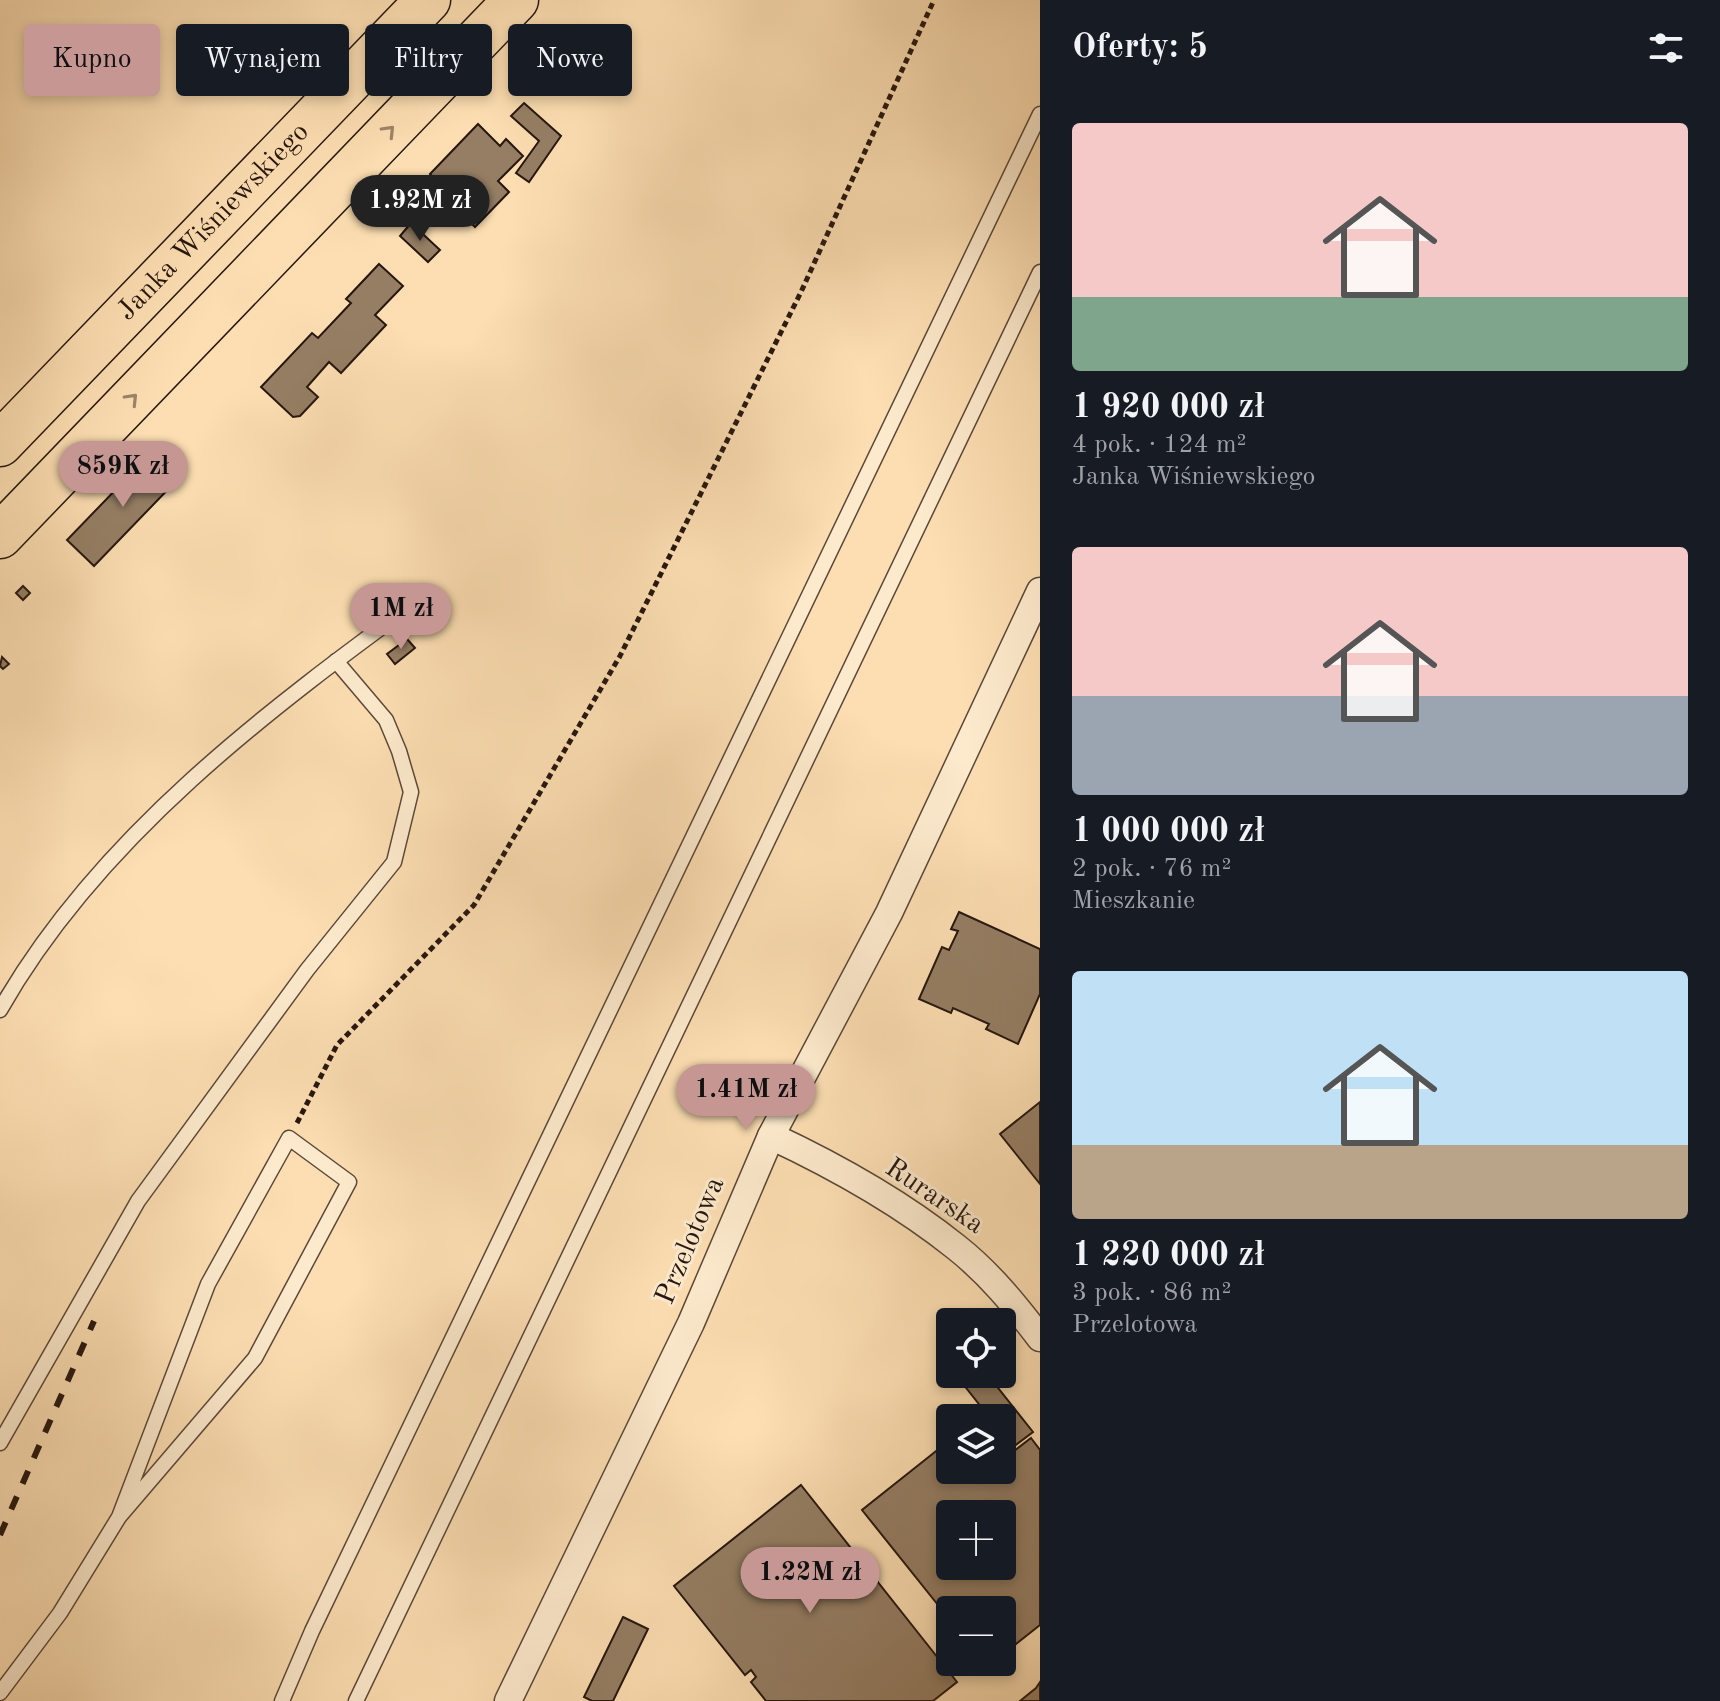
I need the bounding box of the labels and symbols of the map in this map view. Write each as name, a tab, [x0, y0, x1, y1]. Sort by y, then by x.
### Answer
street label: Janka Wiśniewskiego	[113, 118, 315, 326]
one-way arrow	[380, 126, 395, 140]
pin: 1.92M zł	[337, 175, 503, 243]
one-way arrow	[122, 394, 137, 408]
pin: 859K zł	[49, 441, 197, 509]
pin: 1M zł	[345, 583, 457, 651]
pin: 1.41M zł	[663, 1064, 829, 1132]
street label: Rurarska	[880, 1154, 989, 1240]
street label: Przelotowa	[652, 1173, 730, 1309]
pin: 1.22M zł	[727, 1547, 893, 1615]

